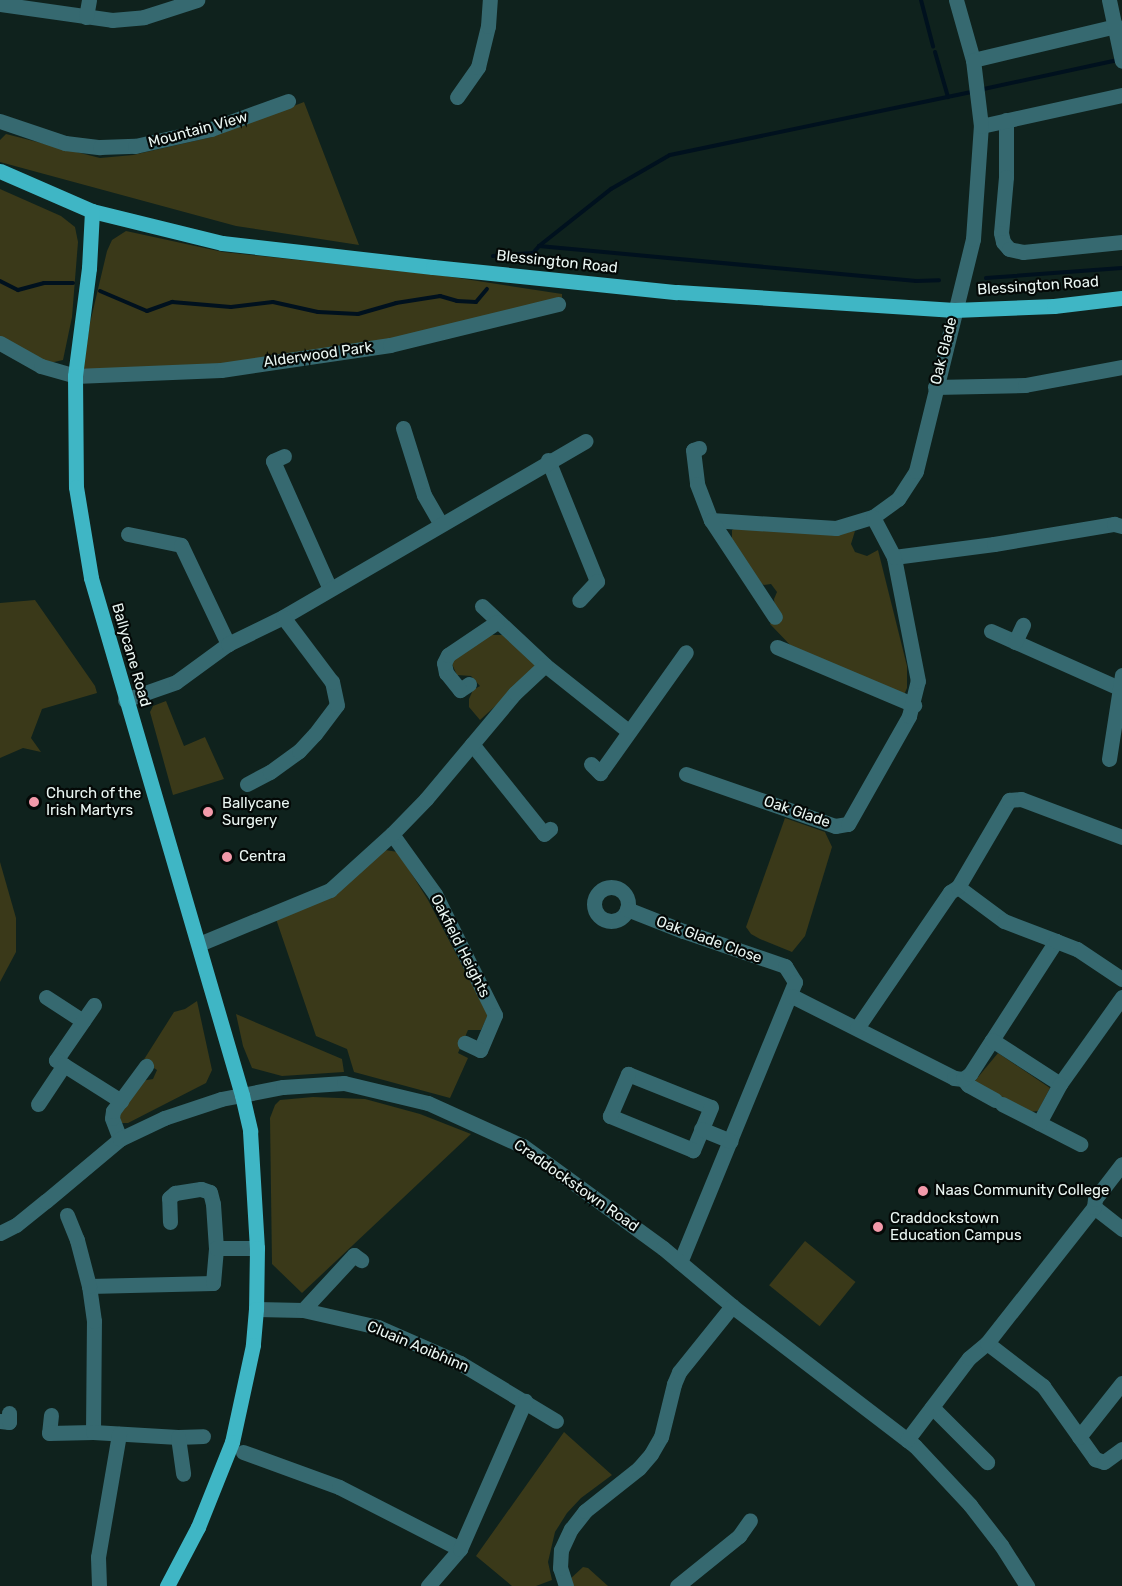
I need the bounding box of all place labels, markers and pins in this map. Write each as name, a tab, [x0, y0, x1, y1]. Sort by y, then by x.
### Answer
place label: Church of the Irish Martyrs	[46, 784, 142, 819]
place label: Ballycane Surgery	[222, 794, 290, 829]
marker: Church of the Irish Martyrs	[27, 795, 41, 809]
marker: Ballycane Surgery	[199, 803, 217, 821]
place label: Centra	[239, 848, 286, 866]
marker: Centra	[220, 850, 234, 864]
place label: Naas Community College	[935, 1182, 1110, 1200]
marker: Naas Community College	[916, 1184, 930, 1198]
place label: Craddockstown Education Campus	[890, 1209, 1022, 1244]
marker: Craddockstown Education Campus	[871, 1220, 885, 1234]

